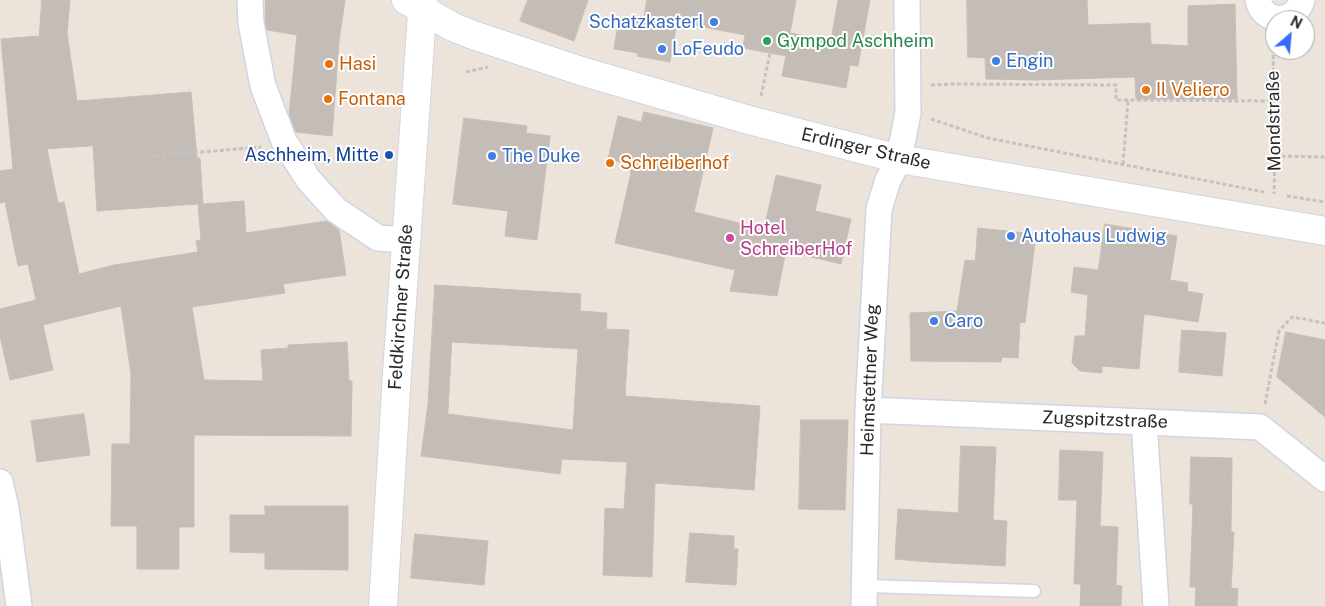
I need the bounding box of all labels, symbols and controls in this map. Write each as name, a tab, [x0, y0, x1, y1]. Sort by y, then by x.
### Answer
north arrow	[1265, 10, 1315, 60]
place label: Schatzkasterl	[589, 11, 704, 33]
text: N	[1288, 13, 1305, 32]
marker: Schatzkasterl	[708, 16, 720, 28]
place label: Gympod Aschheim	[777, 30, 934, 52]
marker: Gympod Aschheim	[761, 35, 773, 47]
place label: LoFeudo	[672, 38, 744, 60]
marker: LoFeudo	[656, 43, 668, 55]
place label: Engin	[1006, 50, 1053, 72]
place label: Hasi	[339, 53, 376, 75]
marker: Engin	[990, 55, 1002, 67]
marker: Hasi	[323, 58, 335, 70]
street label: Mondstraße	[1262, 71, 1286, 171]
place label: Il Veliero	[1156, 79, 1229, 101]
marker: Il Veliero	[1140, 84, 1152, 96]
place label: Fontana	[338, 88, 406, 110]
marker: Fontana	[322, 93, 334, 105]
street label: Erdinger Straße	[799, 124, 933, 174]
place label: Aschheim, Mitte	[244, 144, 379, 166]
place label: The Duke	[502, 145, 581, 167]
marker: Aschheim, Mitte	[383, 149, 395, 161]
marker: The Duke	[486, 150, 498, 162]
place label: Schreiberhof	[620, 152, 729, 174]
marker: Schreiberhof	[604, 157, 616, 169]
place label: Hotel SchreiberHof	[740, 217, 852, 260]
street label: Feldkirchner Straße	[384, 223, 418, 391]
place label: Autohaus Ludwig	[1021, 225, 1167, 247]
marker: Autohaus Ludwig	[1005, 230, 1017, 242]
marker: Hotel SchreiberHof	[724, 232, 736, 244]
street label: Heimstettner Weg	[857, 304, 883, 456]
place label: Caro	[944, 310, 983, 332]
marker: Caro	[928, 315, 940, 327]
street label: Zugspitzstraße	[1042, 407, 1168, 433]

